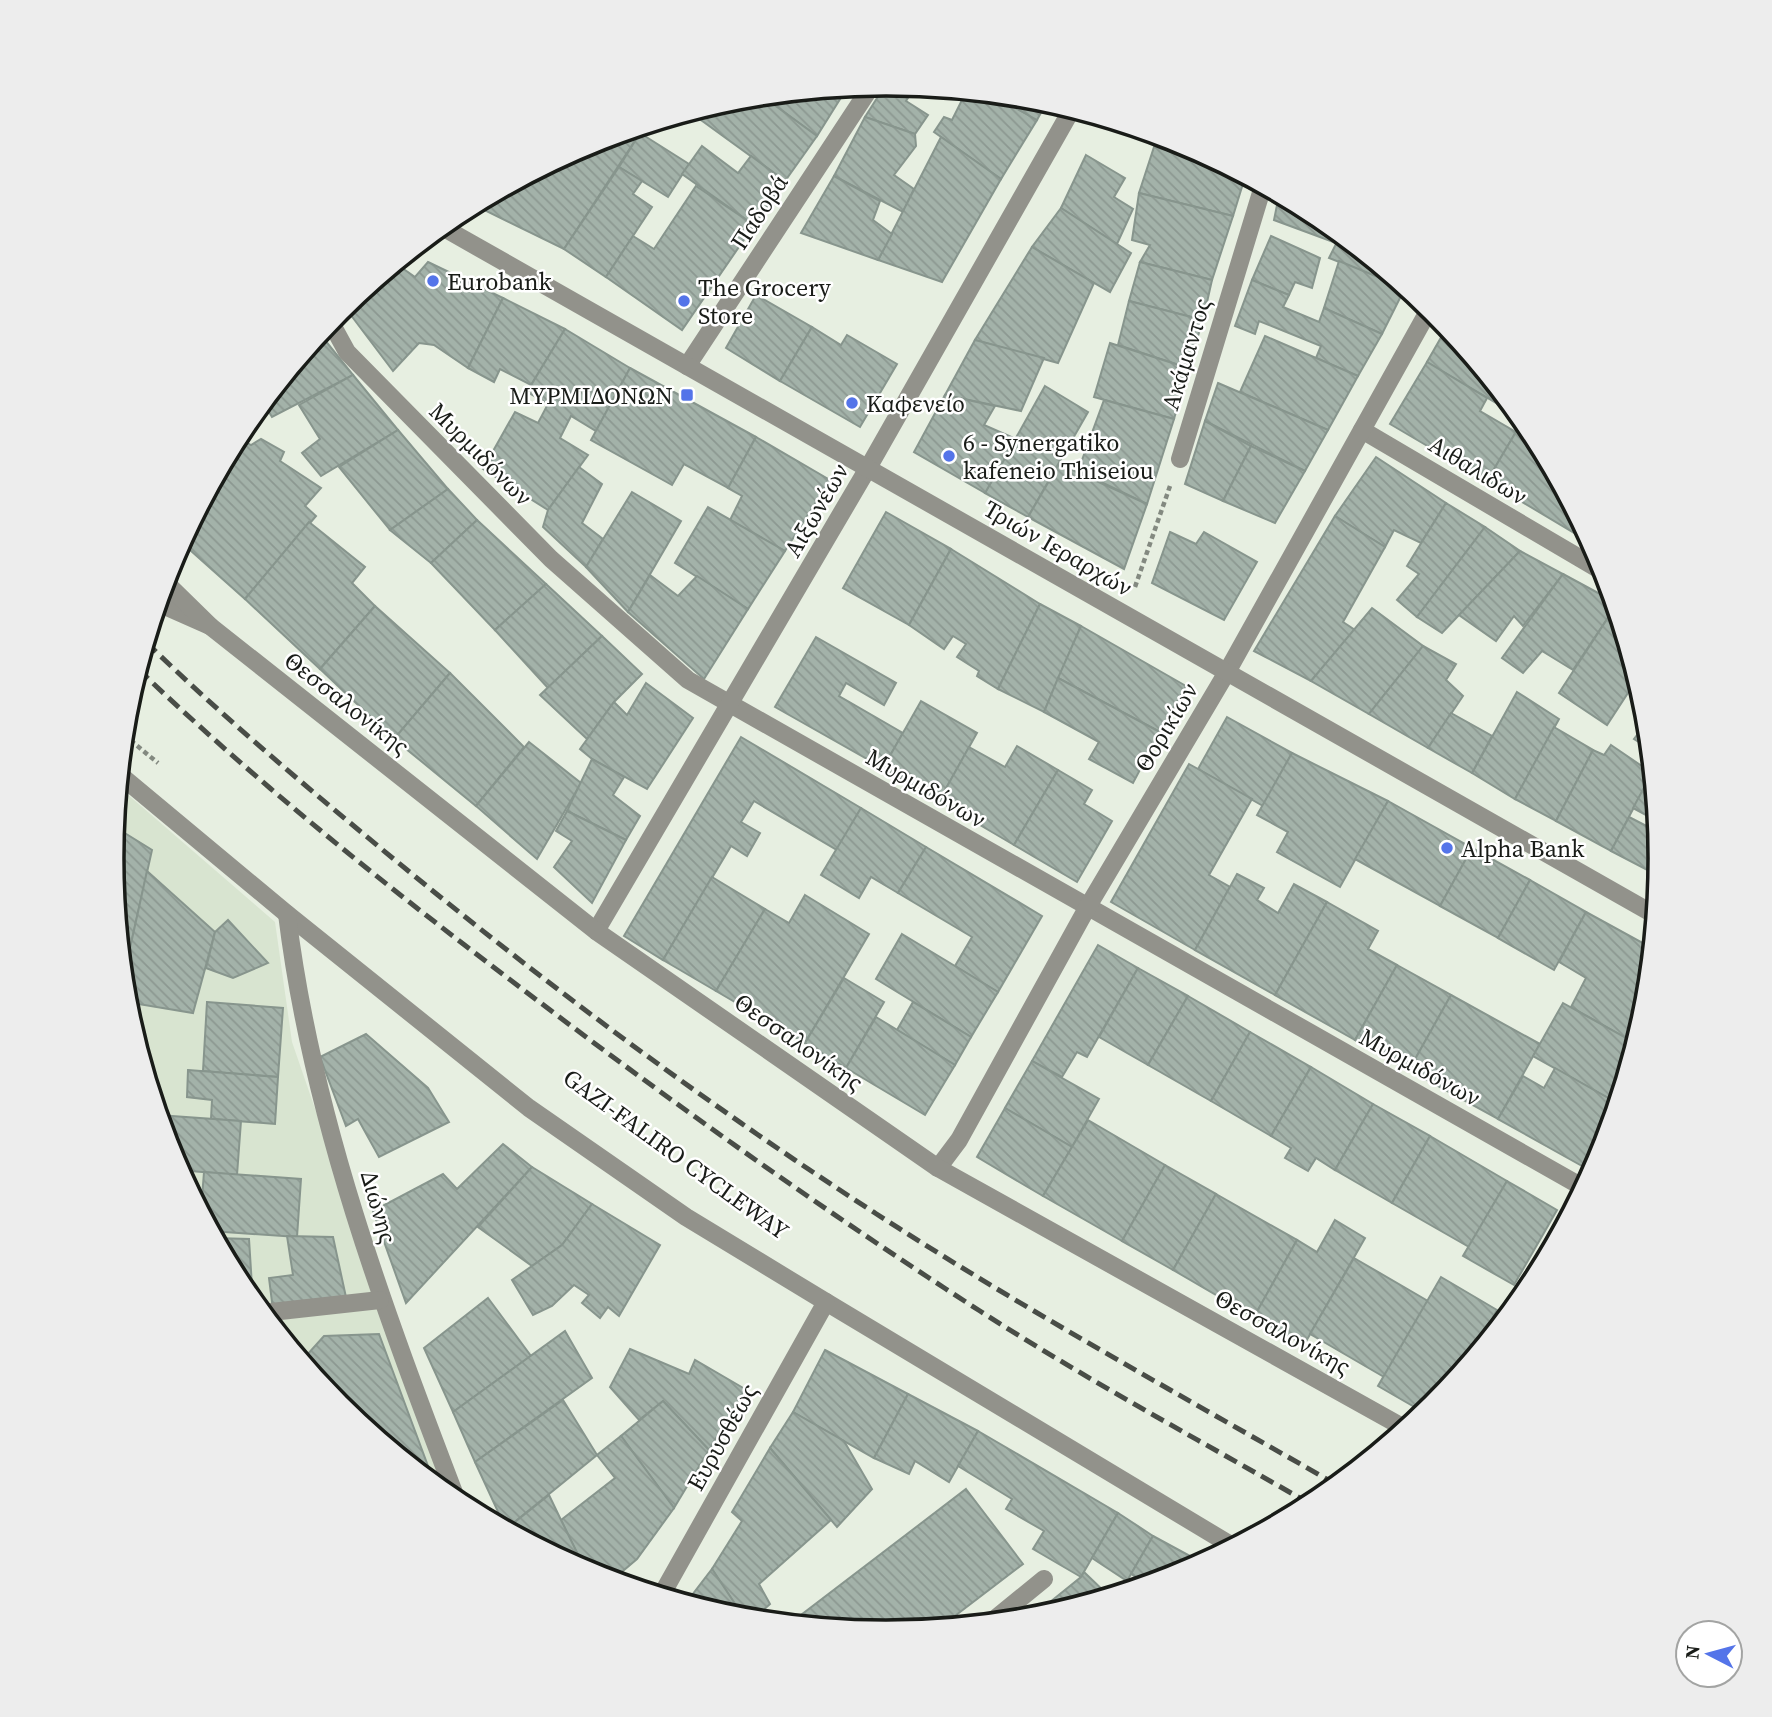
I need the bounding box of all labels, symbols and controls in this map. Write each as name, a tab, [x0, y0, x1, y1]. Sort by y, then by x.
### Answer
street label: Παδοβά	[722, 168, 796, 256]
place label: Eurobank	[447, 265, 553, 298]
place label: The Grocery Store	[698, 271, 832, 332]
marker: Eurobank	[425, 273, 441, 289]
marker: The Grocery Store	[676, 293, 692, 309]
street label: Ακάμαντος	[1153, 294, 1219, 414]
place label: ΜΥΡΜΙΔΟΝΩΝ	[509, 379, 673, 412]
marker: ΜΥΡΜΙΔΟΝΩΝ	[679, 387, 695, 403]
place label: Καφενείο	[866, 387, 965, 420]
street label: Μυρμιδόνων	[422, 395, 540, 513]
marker: Καφενείο	[844, 395, 860, 411]
place label: 6 - Synergatiko kafeneio Thiseiou	[963, 426, 1154, 487]
street label: Αιθαλιδων	[1423, 428, 1533, 512]
marker: 6 - Synergatiko kafeneio Thiseiou	[941, 448, 957, 464]
street label: Αιξωνέων	[776, 457, 856, 563]
street label: Τριών Ιεραρχών	[978, 492, 1138, 604]
street label: Θεσσαλονίκης	[278, 644, 416, 762]
street label: Θορικίων	[1126, 676, 1206, 778]
street label: Μυρμιδόνων	[860, 740, 992, 836]
place label: Alpha Bank	[1461, 832, 1585, 865]
marker: Alpha Bank	[1439, 840, 1455, 856]
street label: Θεσσαλονίκης	[728, 985, 870, 1099]
street label: Μυρμιδόνων	[1354, 1020, 1486, 1114]
street label: GAZI-FALIRO CYCLEWAY	[557, 1061, 795, 1247]
street label: Διώνης	[353, 1167, 405, 1247]
street label: Θεσσαλονίκης	[1209, 1281, 1357, 1383]
street label: Ευρυσθέως	[679, 1377, 765, 1497]
north arrow	[1674, 1619, 1744, 1689]
text: N	[1678, 1644, 1706, 1660]

